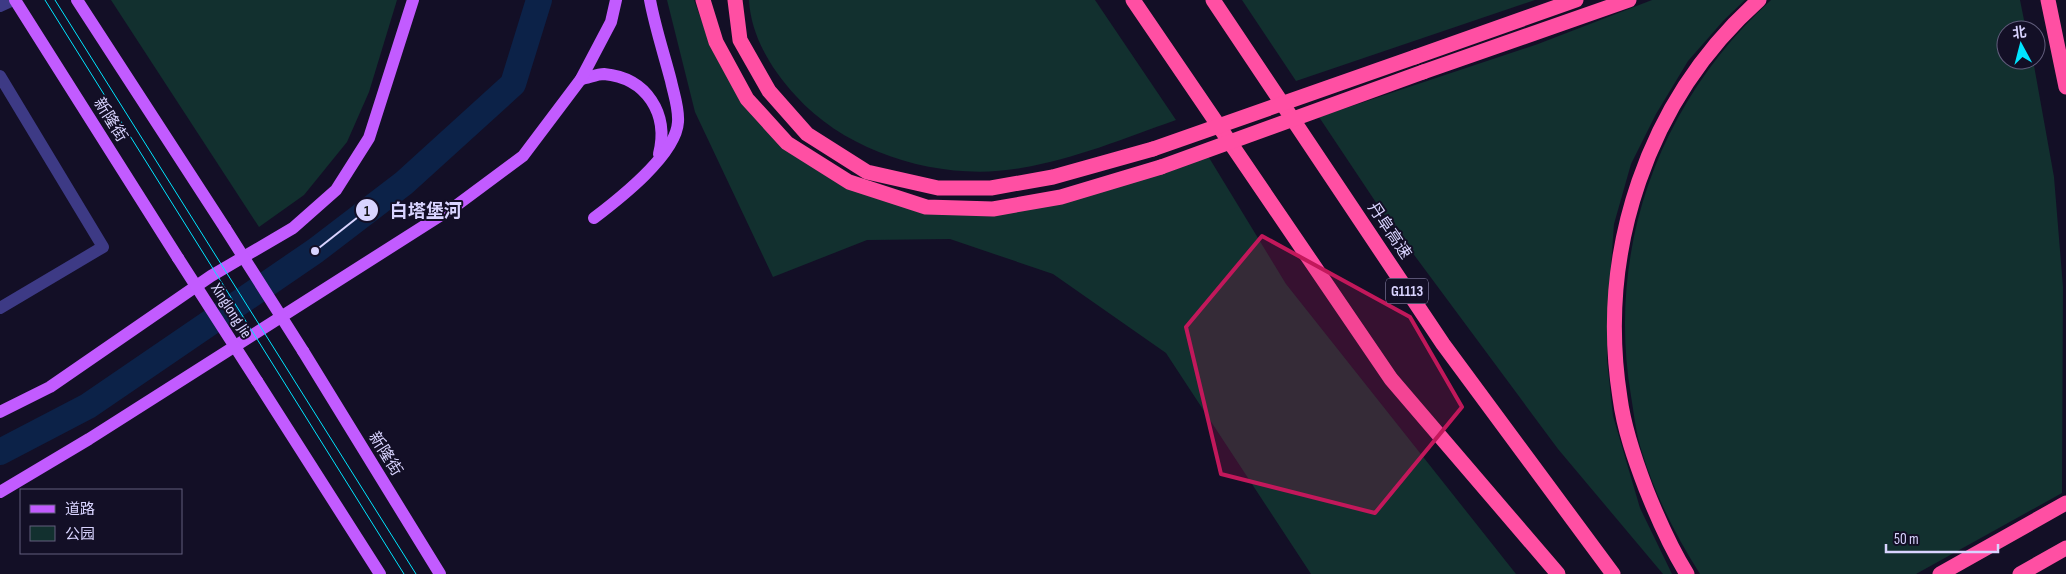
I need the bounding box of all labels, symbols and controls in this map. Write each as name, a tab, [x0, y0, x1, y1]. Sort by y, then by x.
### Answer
north arrow	[1996, 20, 2046, 70]
text: 北	[2011, 23, 2027, 42]
street label: 新隆街	[89, 95, 131, 145]
callout: 白塔堡河	[355, 194, 472, 227]
street label: 丹阜高速	[1363, 199, 1415, 263]
text: 白塔堡河	[390, 201, 462, 222]
text: 1	[364, 202, 370, 221]
road number: G1113	[1386, 278, 1428, 304]
street label: Xinglong Jie	[206, 279, 256, 342]
street label: 新隆街	[364, 429, 406, 479]
legend	[20, 489, 182, 554]
text: 道路	[65, 500, 95, 519]
scale bar	[1886, 522, 1998, 554]
text: 公园	[65, 525, 95, 544]
text: 50 m	[1894, 530, 1919, 549]

